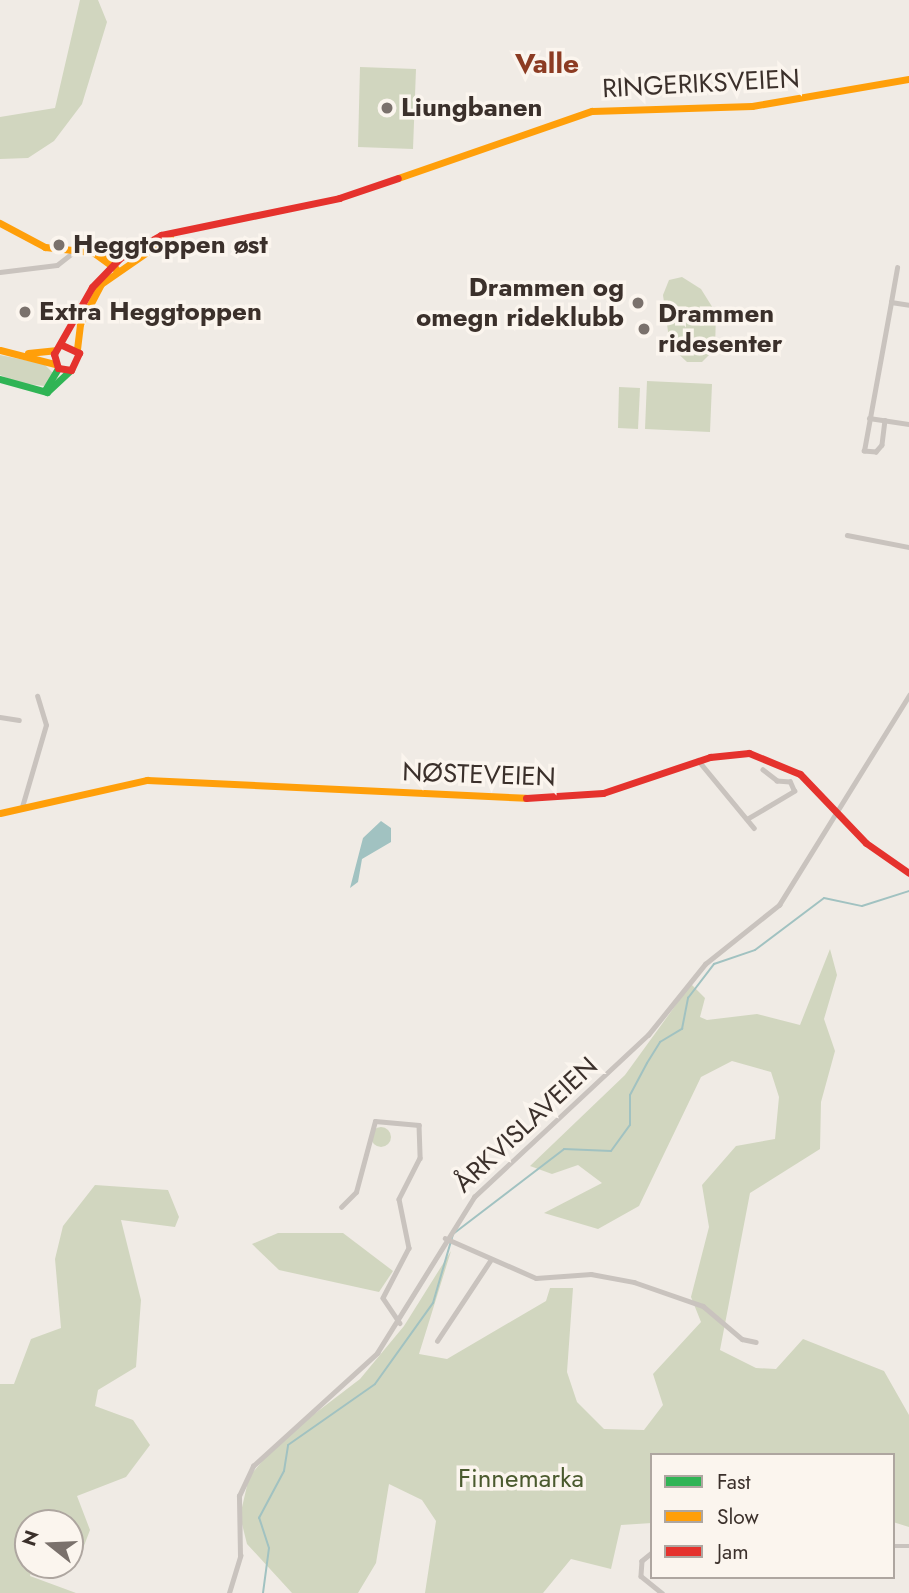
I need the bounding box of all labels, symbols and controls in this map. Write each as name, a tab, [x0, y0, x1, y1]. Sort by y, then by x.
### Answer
district label: Valle	[515, 47, 579, 81]
street label: RINGERIKSVEIEN	[601, 63, 801, 105]
place label: Liungbanen	[401, 92, 543, 124]
marker: Liungbanen	[379, 100, 395, 116]
place label: Heggtoppen øst	[73, 229, 268, 261]
marker: Heggtoppen øst	[51, 237, 67, 253]
place label: Drammen og omegn rideklubb	[416, 272, 624, 334]
marker: Drammen og omegn rideklubb	[630, 295, 646, 311]
place label: Extra Heggtoppen	[39, 296, 262, 328]
place label: Drammen ridesenter	[658, 298, 782, 360]
marker: Extra Heggtoppen	[17, 304, 33, 320]
marker: Drammen ridesenter	[636, 321, 652, 337]
street label: NØSTEVEIEN	[402, 757, 556, 793]
street label: ÅRKVISLAVEIEN	[448, 1051, 604, 1199]
legend	[650, 1453, 895, 1579]
park label: Finnemarka	[458, 1463, 584, 1495]
text: Fast	[717, 1467, 750, 1497]
text: Slow	[717, 1502, 759, 1532]
north arrow	[14, 1509, 84, 1579]
text: N	[15, 1527, 46, 1549]
text: Jam	[717, 1537, 749, 1567]

